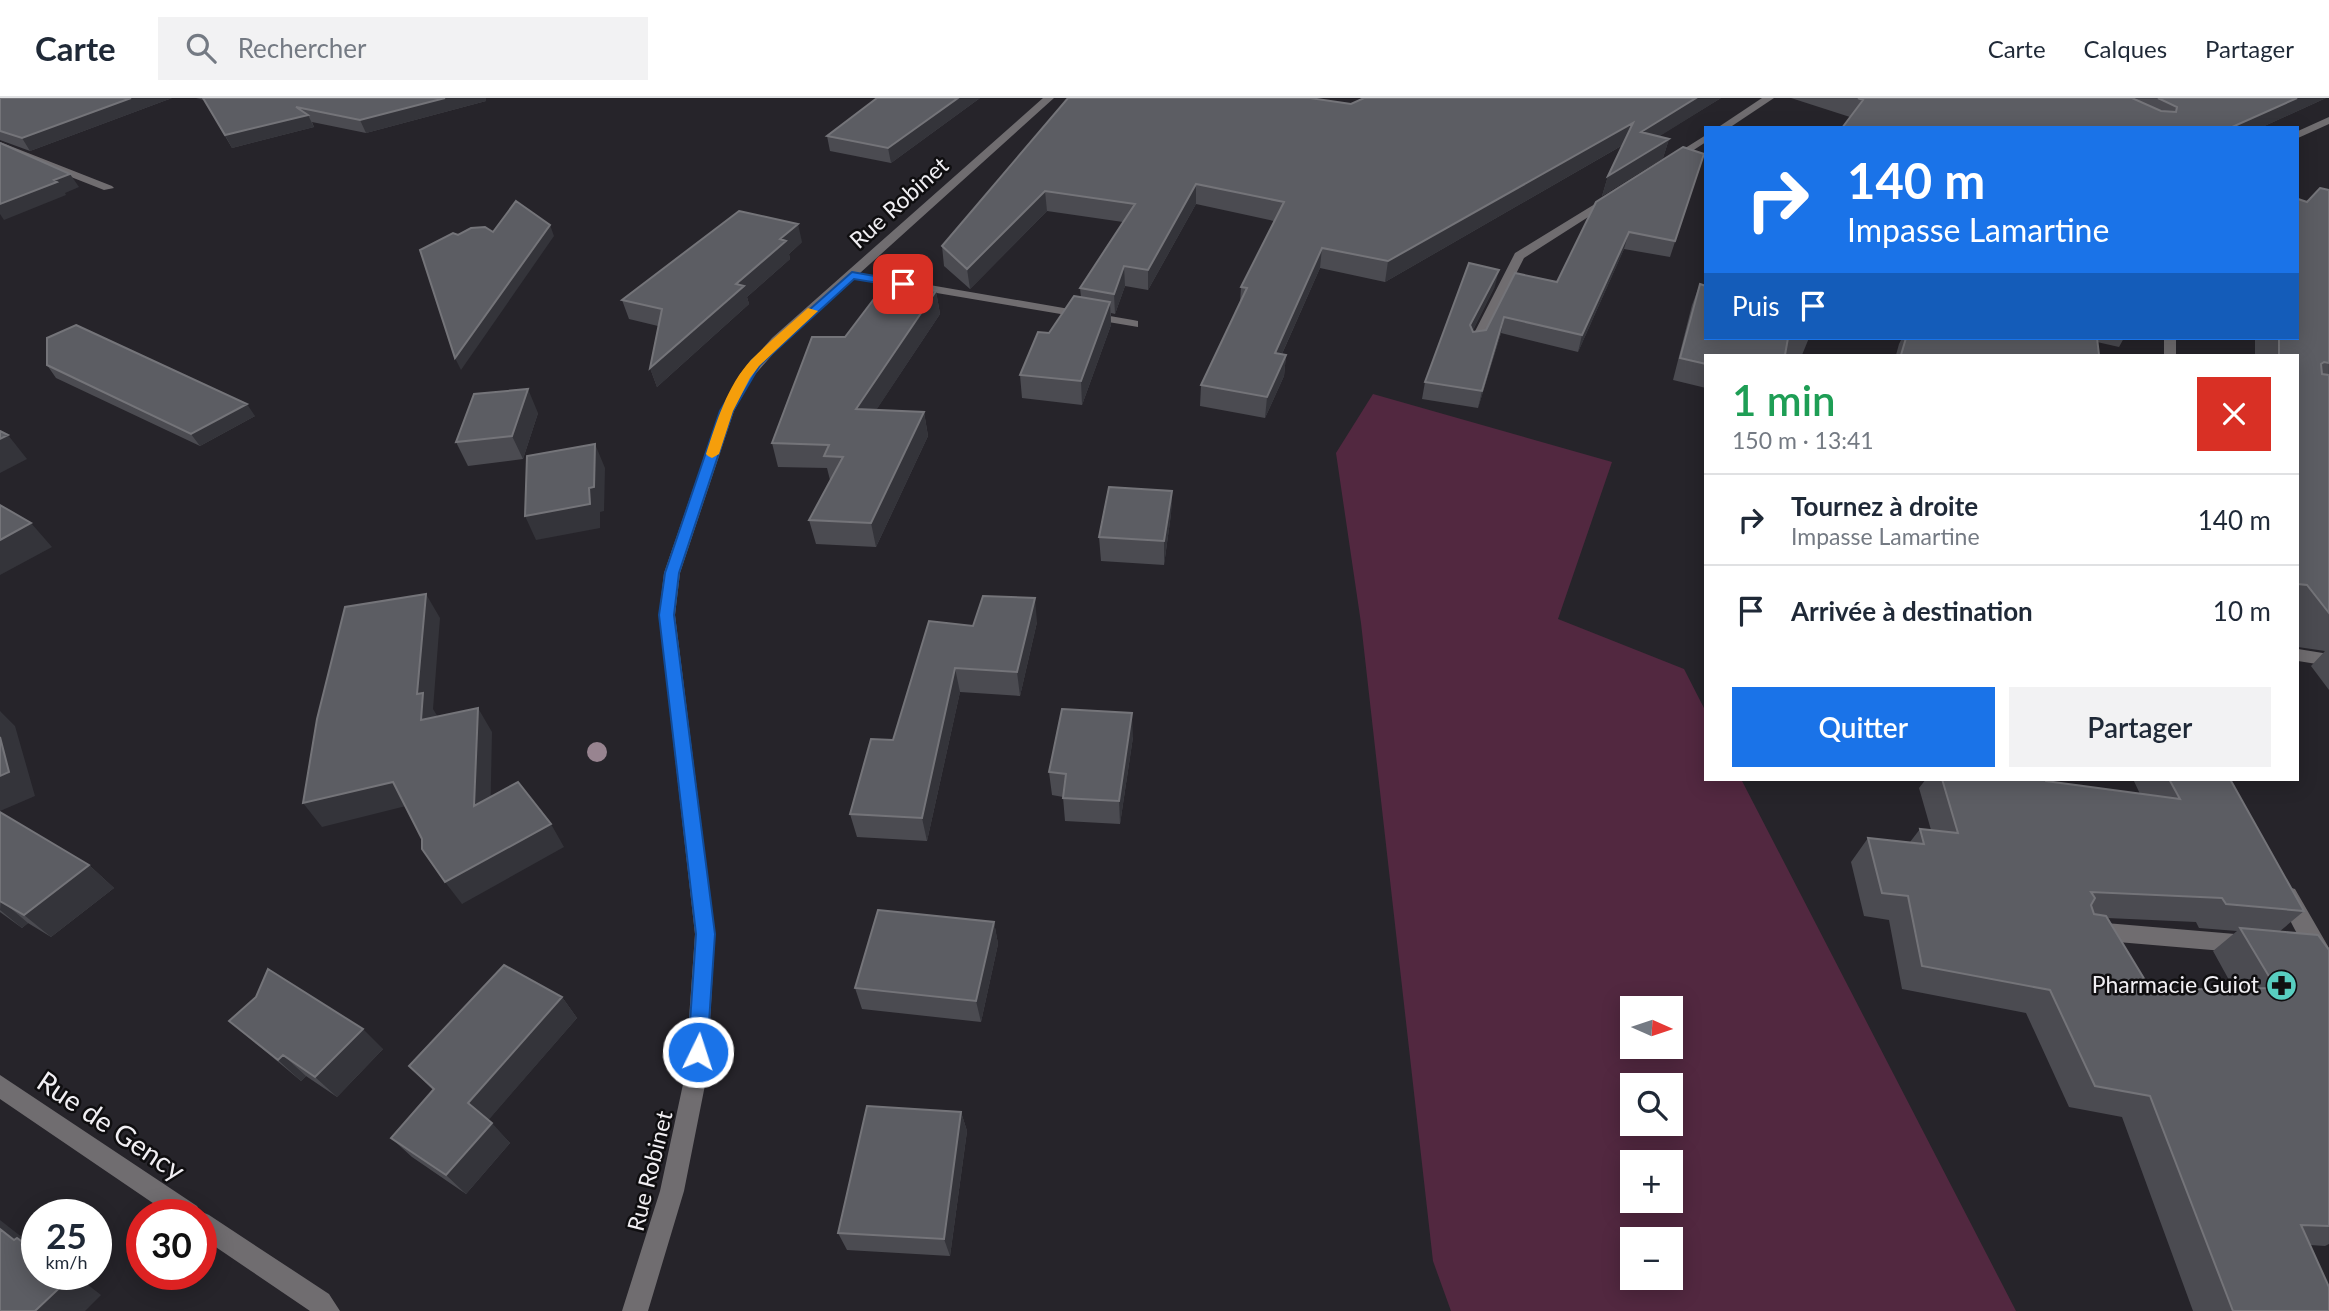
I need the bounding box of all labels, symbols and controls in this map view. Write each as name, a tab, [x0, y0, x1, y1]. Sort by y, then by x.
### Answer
search box	[158, 17, 648, 80]
text: Carte	[35, 28, 116, 68]
icon: search	[182, 29, 220, 67]
text: Rechercher	[238, 32, 367, 64]
text: Carte	[1988, 34, 2046, 63]
text: Calques	[2084, 34, 2167, 63]
text: Partager	[2205, 34, 2294, 63]
street label: Rue Robinet	[843, 150, 954, 254]
text: 140 m	[1847, 151, 1985, 209]
icon: right	[1732, 154, 1823, 245]
text: Impasse Lamartine	[1847, 210, 2109, 249]
pin	[873, 254, 933, 314]
icon: arrive	[884, 265, 922, 303]
icon: arrive	[1794, 287, 1832, 325]
text: Puis	[1732, 290, 1780, 322]
text: 1 min	[1732, 375, 1836, 425]
button: close	[2197, 377, 2271, 451]
text: 150 m · 13:41	[1732, 426, 1874, 454]
text: Tournez à droite	[1791, 490, 1978, 522]
icon: right	[1732, 501, 1770, 539]
text: 140 m	[2198, 504, 2271, 536]
text: Impasse Lamartine	[1791, 522, 1980, 550]
icon: arrive	[1732, 592, 1770, 630]
text: Arrivée à destination	[1791, 595, 2033, 627]
text: 10 m	[2213, 595, 2271, 627]
button: Quitter	[1732, 687, 1995, 767]
button: Partager	[2009, 687, 2271, 767]
pharmacy icon: Pharmacie Guiot	[2265, 968, 2299, 1002]
place label: Pharmacie Guiot	[2092, 970, 2260, 998]
north arrow	[1620, 996, 1684, 1059]
map controls	[1620, 996, 1683, 1290]
position arrow	[661, 1015, 735, 1089]
street label: Rue de Gency	[31, 1063, 192, 1187]
button: search	[1620, 1073, 1683, 1136]
street label: Rue Robinet	[621, 1107, 678, 1234]
button: +	[1620, 1150, 1683, 1213]
speed limit sign: 30	[126, 1199, 217, 1290]
text: 25	[46, 1214, 87, 1256]
button: −	[1620, 1227, 1683, 1290]
text: km/h	[45, 1251, 88, 1273]

